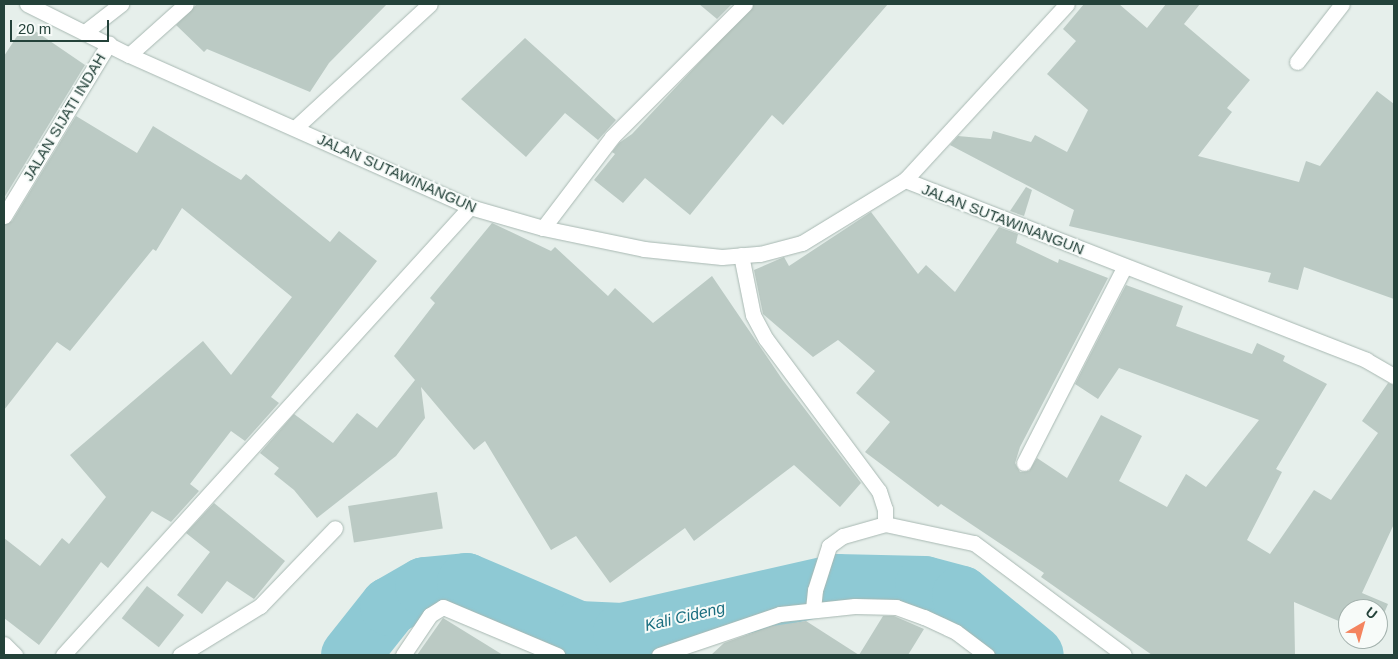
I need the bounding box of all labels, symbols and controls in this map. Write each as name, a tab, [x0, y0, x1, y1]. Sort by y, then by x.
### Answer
scale bar	[12, 10, 111, 42]
text: 20 m	[18, 20, 51, 37]
street label: JALAN SIJATI INDAH	[19, 50, 109, 184]
street label: JALAN SUTAWINANGUN	[315, 130, 479, 216]
street label: JALAN SUTAWINANGUN	[919, 180, 1087, 258]
water label: Kali Cideng	[643, 598, 727, 636]
north arrow	[1338, 599, 1388, 649]
text: U	[1363, 604, 1381, 622]

